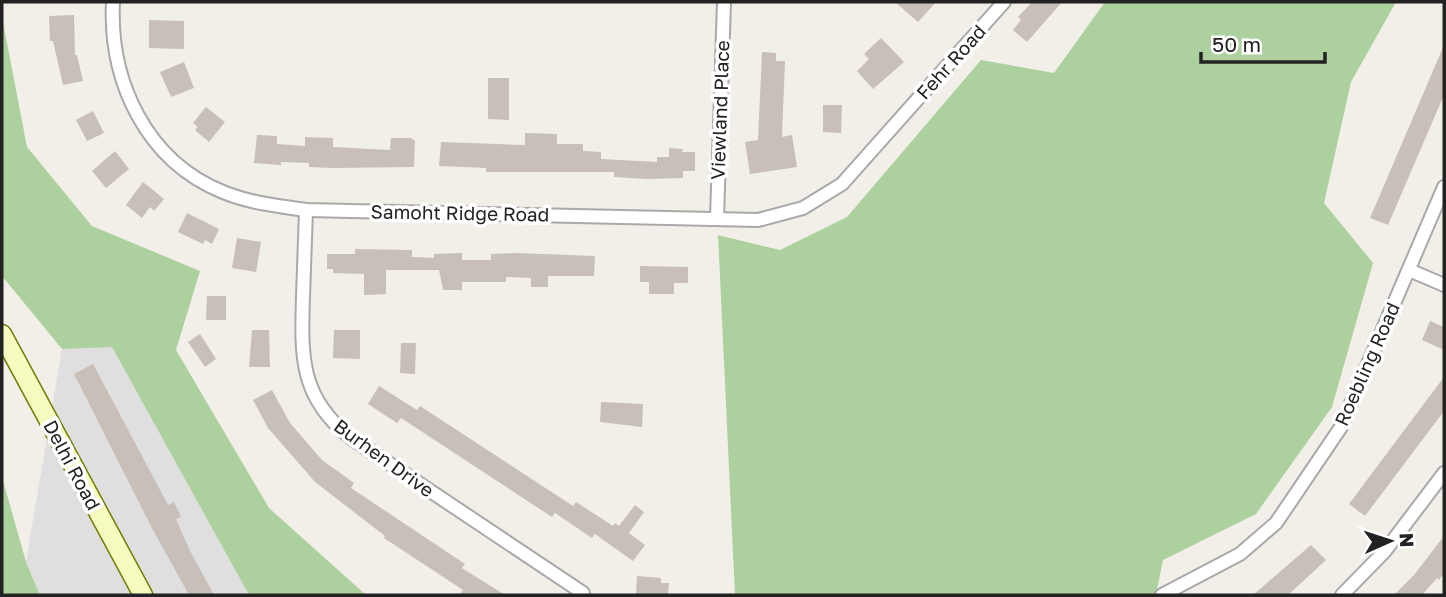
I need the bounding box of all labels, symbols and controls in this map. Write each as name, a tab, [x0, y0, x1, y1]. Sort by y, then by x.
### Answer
street label: Fehr Road	[911, 20, 990, 104]
scale bar	[1201, 21, 1325, 65]
text: 50 m	[1212, 31, 1261, 57]
street label: Viewland Place	[706, 40, 733, 180]
street label: Samoht Ridge Road	[370, 199, 550, 226]
street label: Roebling Road	[1329, 299, 1404, 429]
street label: Burhen Drive	[330, 414, 439, 502]
street label: Delhi Road	[39, 416, 106, 514]
north arrow	[1355, 506, 1425, 576]
text: N	[1396, 532, 1419, 548]

